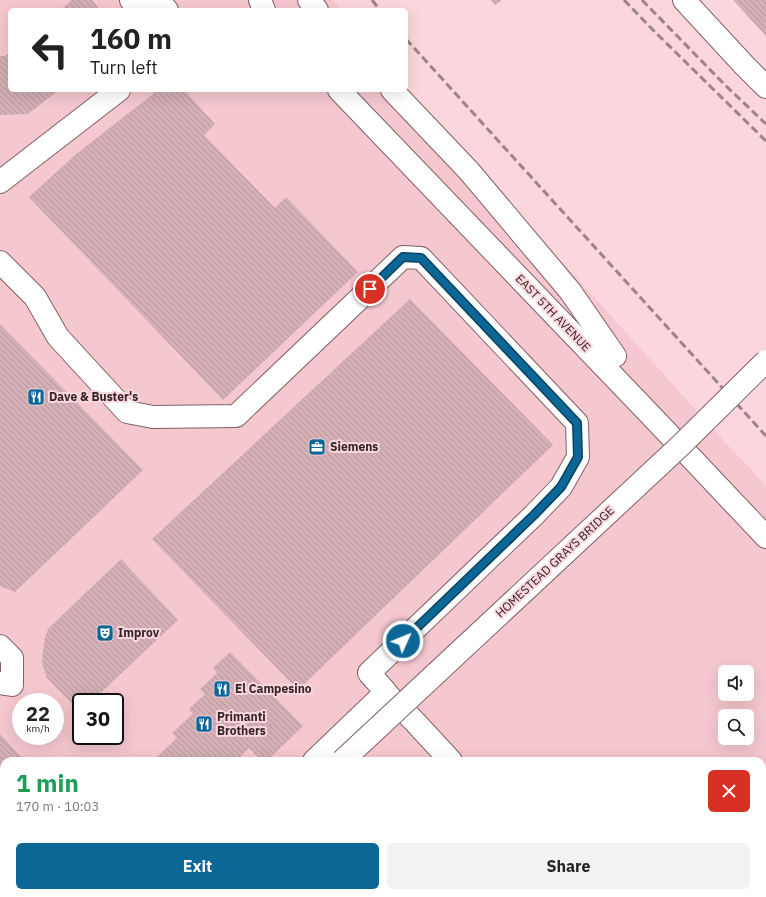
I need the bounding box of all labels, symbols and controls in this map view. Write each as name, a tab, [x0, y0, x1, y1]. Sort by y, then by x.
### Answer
text: 160 m	[90, 20, 172, 57]
icon: left	[24, 24, 76, 76]
text: Turn left	[90, 56, 158, 79]
street label: EAST 5TH AVENUE	[513, 271, 594, 354]
pin	[353, 272, 387, 306]
icon: arrive	[359, 278, 381, 300]
restaurant icon: Dave & Buster's	[26, 387, 46, 407]
place label: Dave & Buster's	[49, 389, 138, 404]
office icon: Siemens	[307, 437, 327, 457]
place label: Siemens	[330, 439, 378, 454]
street label: HOMESTEAD GRAYS BRIDGE	[492, 503, 617, 620]
position arrow	[382, 620, 424, 662]
theatre icon: Improv	[95, 623, 115, 643]
place label: Improv	[118, 625, 160, 640]
map controls	[718, 665, 754, 745]
button: sound	[718, 665, 754, 701]
restaurant icon: El Campesino	[212, 679, 232, 699]
place label: El Campesino	[235, 681, 312, 696]
speed limit sign: 30	[72, 693, 124, 745]
text: 22	[26, 700, 50, 727]
place label: Primanti Brothers	[217, 709, 266, 738]
button: search	[718, 709, 754, 745]
restaurant icon: Primanti Brothers	[194, 714, 214, 734]
text: km/h	[26, 722, 50, 735]
text: 1 min	[16, 767, 79, 799]
button: close	[708, 770, 750, 812]
text: 170 m · 10:03	[16, 798, 99, 815]
button: Exit	[16, 843, 379, 889]
button: Share	[387, 843, 750, 889]

